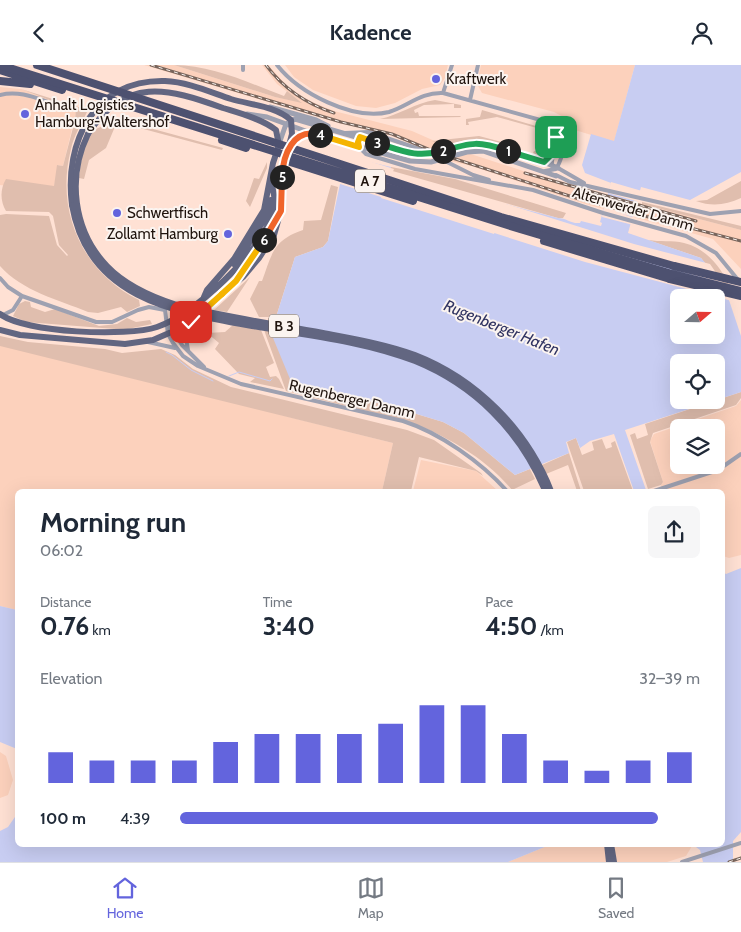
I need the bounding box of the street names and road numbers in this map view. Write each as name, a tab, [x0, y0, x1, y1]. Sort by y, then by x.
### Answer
road number: A 7	[355, 169, 385, 193]
street label: Altenwerder Damm	[570, 183, 696, 235]
road number: B 3	[269, 315, 299, 337]
street label: Rugenberger Damm	[287, 376, 417, 422]

